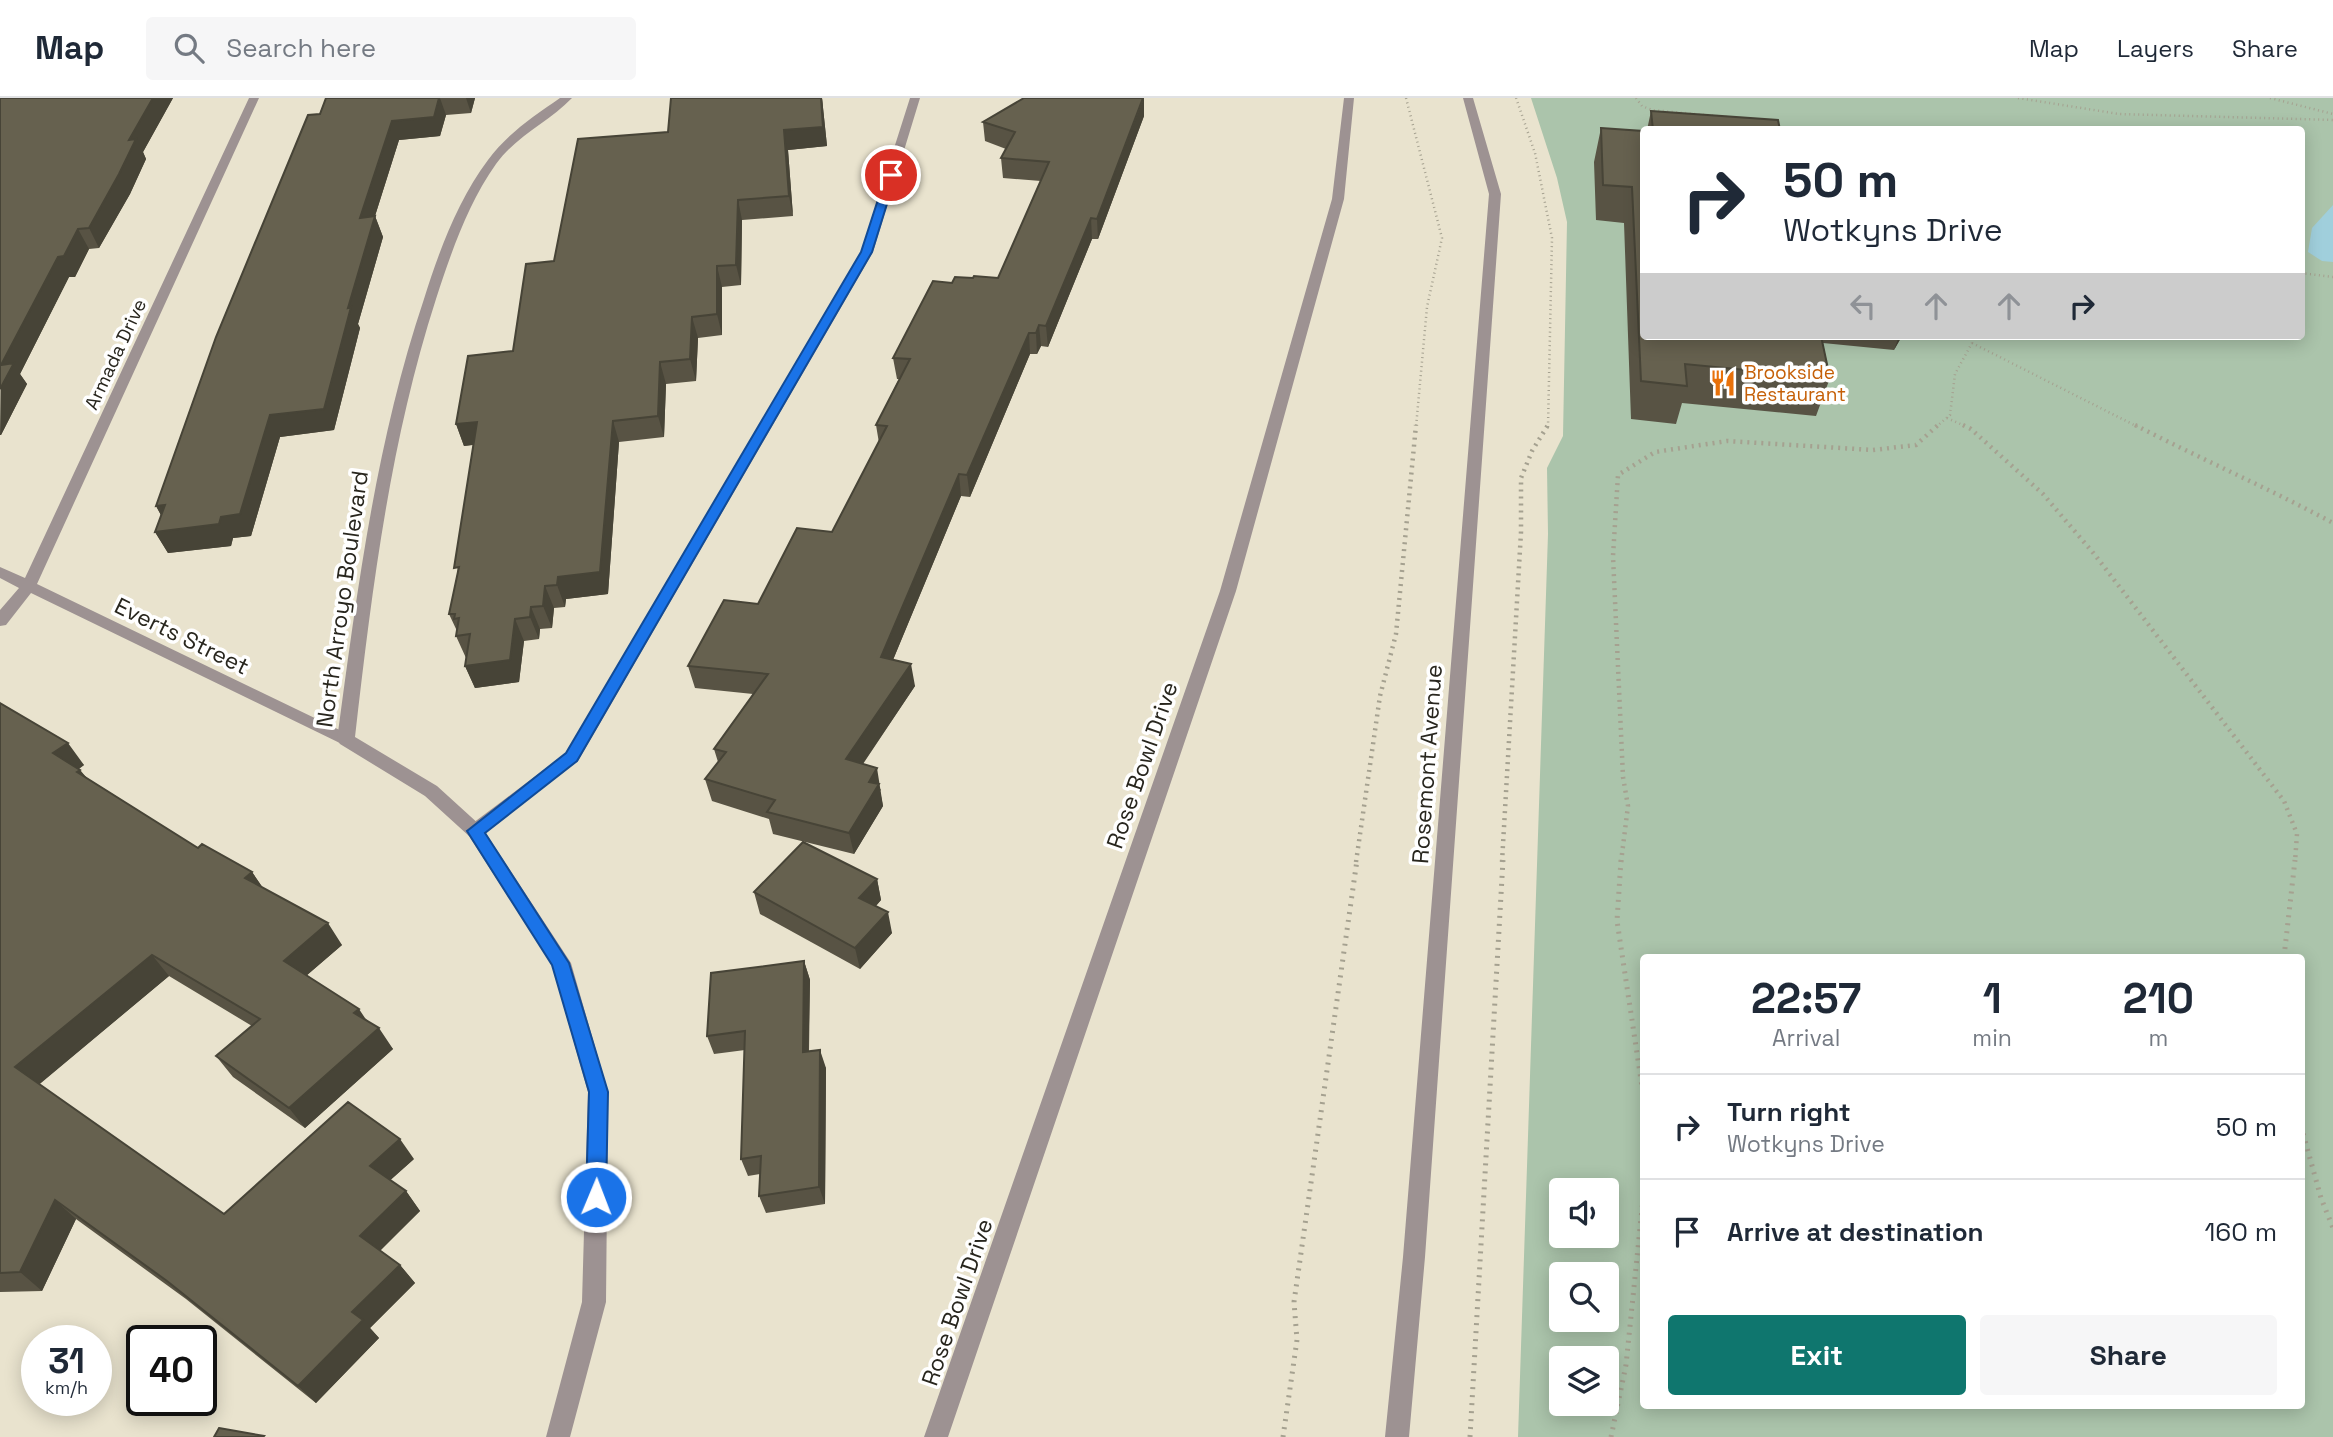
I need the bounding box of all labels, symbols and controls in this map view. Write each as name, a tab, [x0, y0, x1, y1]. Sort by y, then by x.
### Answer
search box	[146, 17, 636, 80]
text: Map	[35, 27, 104, 69]
icon: search	[170, 29, 208, 67]
text: Search here	[226, 31, 376, 65]
text: Map	[2029, 33, 2079, 64]
text: Layers	[2117, 33, 2194, 64]
text: Share	[2232, 33, 2298, 64]
pin	[861, 145, 921, 205]
text: 50 m	[1783, 149, 1898, 211]
icon: right	[1668, 154, 1759, 245]
icon: arrive	[872, 156, 910, 194]
text: Wotkyns Drive	[1783, 210, 2003, 250]
icon: left	[1844, 287, 1882, 325]
icon: ahead	[1917, 287, 1955, 325]
icon: ahead	[1990, 287, 2028, 325]
icon: right	[2063, 287, 2101, 325]
street label: Armada Drive	[79, 295, 152, 414]
place label: Brookside Restaurant	[1744, 360, 1846, 407]
restaurant icon: Brookside Restaurant	[1708, 368, 1738, 398]
street label: North Arroyo Boulevard	[309, 469, 375, 729]
street label: Everts Street	[110, 591, 254, 681]
street label: Rosemont Avenue	[1405, 663, 1449, 865]
street label: Rose Bowl Drive	[1099, 678, 1185, 852]
text: 22:57	[1751, 972, 1861, 1025]
text: 1	[1983, 972, 2002, 1025]
text: 210	[2123, 972, 2194, 1025]
text: Arrival	[1772, 1023, 1840, 1053]
text: min	[1972, 1023, 2012, 1053]
text: m	[2149, 1023, 2168, 1053]
text: Turn right	[1727, 1095, 1851, 1129]
icon: right	[1668, 1108, 1706, 1146]
text: 50 m	[2216, 1110, 2277, 1144]
text: Wotkyns Drive	[1727, 1129, 1885, 1159]
position arrow	[559, 1160, 633, 1234]
map controls	[1549, 1178, 1619, 1416]
button: sound	[1549, 1178, 1619, 1248]
icon: arrive	[1668, 1213, 1706, 1251]
street label: Rose Bowl Drive	[914, 1215, 1000, 1389]
text: Arrive at destination	[1727, 1215, 1984, 1249]
text: 160 m	[2205, 1215, 2277, 1249]
button: search	[1549, 1262, 1619, 1332]
button: Exit	[1668, 1315, 1966, 1395]
button: Share	[1980, 1315, 2277, 1395]
speed limit sign: 40	[126, 1325, 217, 1416]
text: 31	[48, 1339, 85, 1383]
button: layers	[1549, 1346, 1619, 1416]
text: km/h	[45, 1376, 88, 1399]

